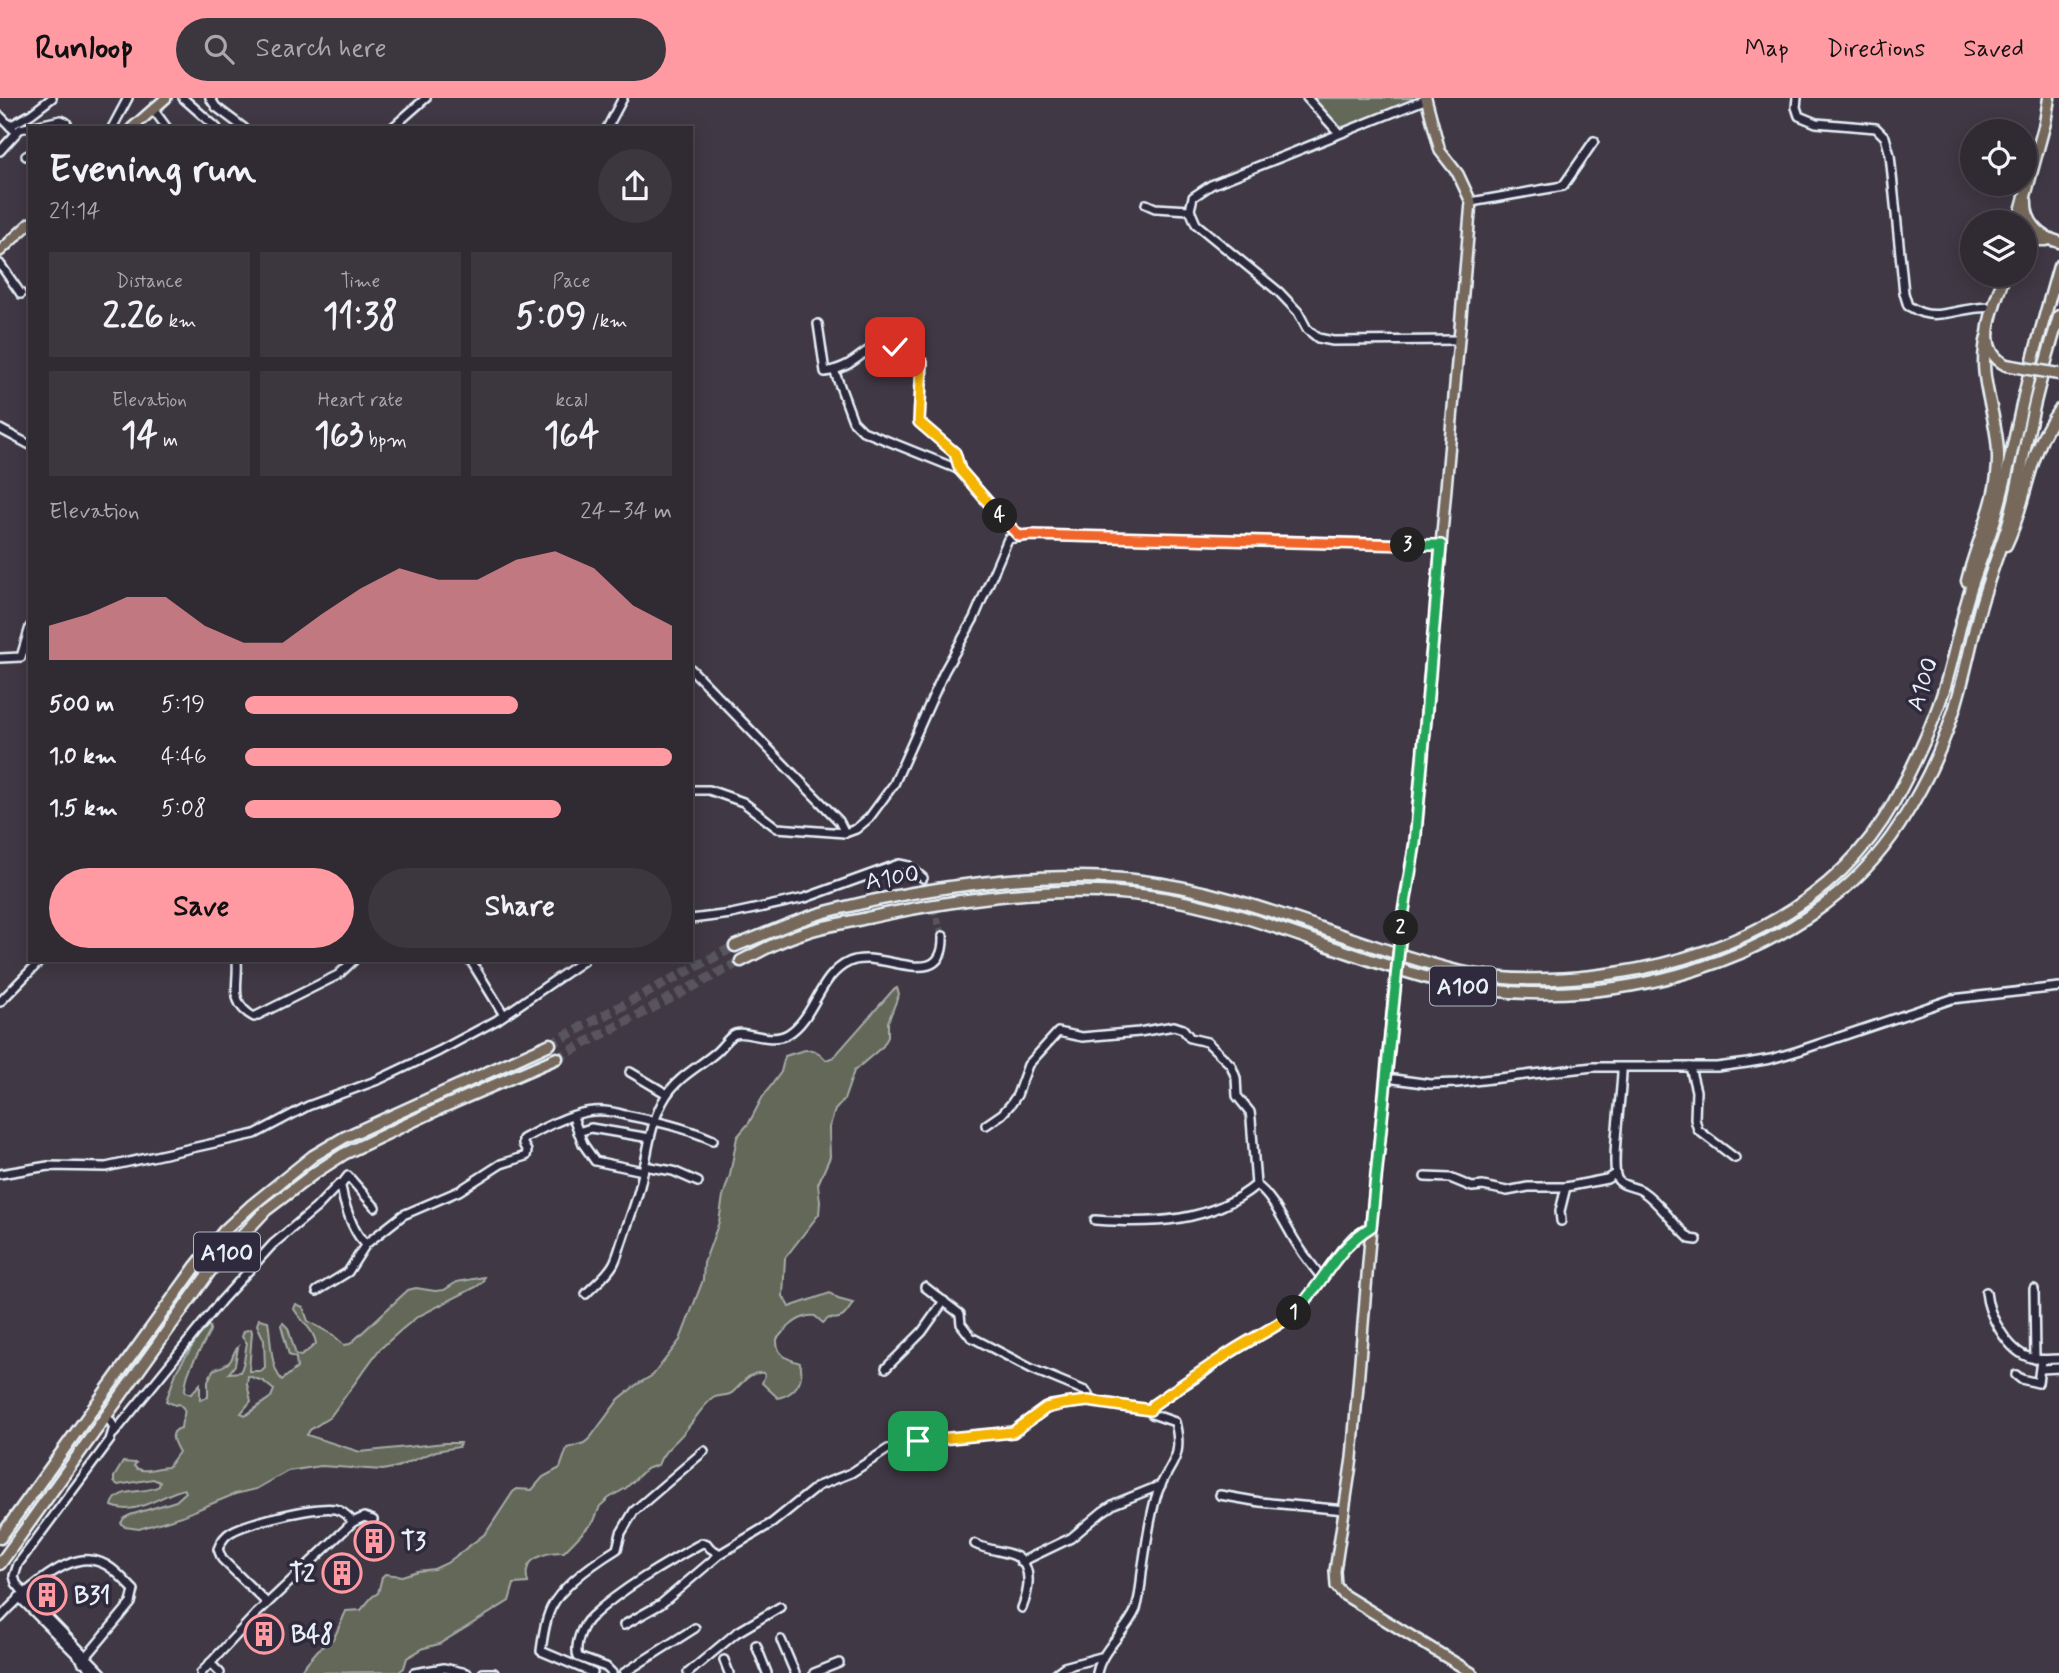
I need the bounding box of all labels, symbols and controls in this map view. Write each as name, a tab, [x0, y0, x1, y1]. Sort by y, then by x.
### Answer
search box	[176, 18, 666, 81]
text: Runloop	[35, 27, 134, 71]
icon: search	[200, 30, 238, 68]
text: Search here	[256, 32, 386, 66]
text: Map	[1745, 34, 1789, 65]
text: Directions	[1827, 34, 1925, 65]
text: Saved	[1963, 34, 2024, 65]
map controls	[1960, 119, 2037, 287]
button: locate	[1960, 119, 2037, 196]
text: Evening run	[49, 146, 256, 195]
button: share	[598, 149, 672, 223]
text: 21:14	[49, 197, 101, 227]
button: layers	[1960, 210, 2037, 287]
text: Distance	[116, 269, 183, 294]
text: Time	[341, 269, 380, 294]
text: Pace	[553, 269, 590, 294]
text: 2.26	[103, 294, 164, 340]
text: 11:38	[323, 294, 398, 340]
text: 5:09	[516, 294, 586, 340]
text: km	[164, 309, 196, 334]
text: /km	[586, 309, 627, 334]
pin	[865, 317, 925, 377]
icon: check	[876, 328, 914, 366]
text: Elevation	[112, 388, 187, 413]
text: Heart rate	[318, 388, 403, 413]
text: kcal	[556, 388, 587, 413]
text: 14	[121, 413, 158, 459]
text: 163	[314, 413, 363, 459]
text: 164	[544, 413, 599, 459]
text: m	[158, 428, 178, 453]
text: bpm	[363, 428, 407, 453]
text: Elevation	[49, 497, 140, 527]
text: 24–34 m	[580, 497, 672, 527]
pin: 4	[982, 498, 1018, 534]
text: 4	[994, 503, 1005, 528]
pin: 3	[1390, 528, 1426, 562]
text: 3	[1403, 532, 1412, 557]
street label: A100	[1900, 654, 1947, 715]
text: 500 m	[49, 690, 114, 720]
text: 5:19	[161, 690, 205, 720]
text: 1.0 km	[49, 742, 117, 772]
text: 4:46	[161, 742, 207, 772]
text: 1.5 km	[49, 794, 118, 824]
text: 5:08	[161, 794, 206, 824]
street label: A100	[863, 858, 922, 898]
button: Save	[49, 868, 354, 948]
button: Share	[368, 868, 672, 948]
pin: 2	[1384, 910, 1418, 946]
text: 2	[1396, 915, 1405, 940]
road number: A100	[1430, 966, 1496, 1006]
road number: A100	[194, 1232, 260, 1272]
pin: 1	[1276, 1296, 1312, 1330]
text: 1	[1289, 1300, 1298, 1325]
pin	[888, 1411, 948, 1471]
icon: arrive	[899, 1422, 937, 1460]
building icon: T3	[353, 1520, 395, 1562]
place label: T3	[401, 1527, 426, 1558]
building icon: T2	[321, 1552, 363, 1594]
place label: T2	[289, 1559, 315, 1590]
building icon: B31	[26, 1574, 68, 1616]
place label: B31	[74, 1581, 110, 1612]
building icon: B48	[243, 1613, 285, 1655]
place label: B48	[291, 1620, 333, 1651]

